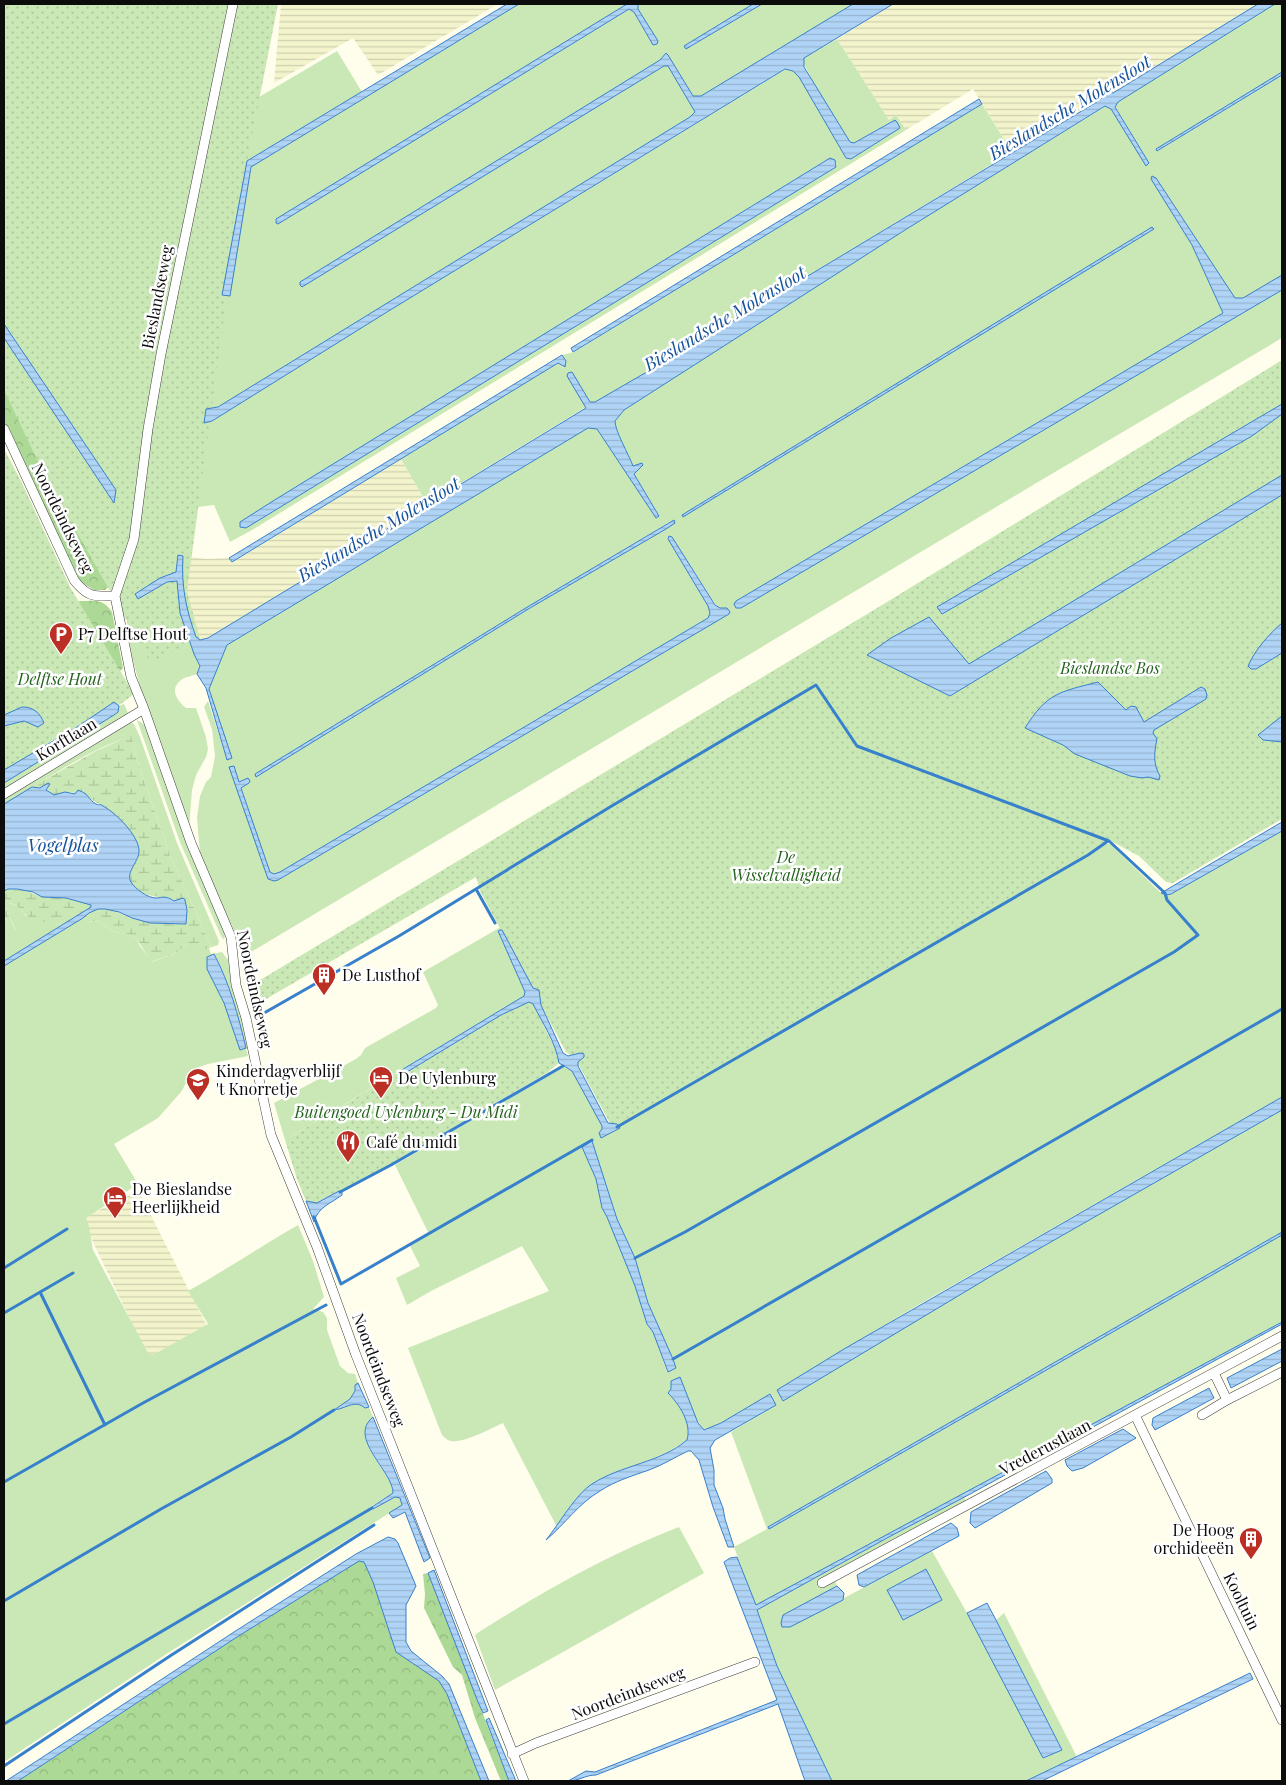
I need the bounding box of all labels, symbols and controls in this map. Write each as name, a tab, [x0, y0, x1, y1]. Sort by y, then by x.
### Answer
water label: Bieslandsche Molensloot	[983, 49, 1156, 166]
street label: Bieslandseweg	[136, 243, 177, 351]
water label: Bieslandsche Molensloot	[638, 260, 811, 377]
street label: Noordeindseweg	[28, 459, 99, 577]
water label: Bieslandsche Molensloot	[292, 471, 465, 588]
parking icon: P7 Delftse Hout	[48, 621, 74, 655]
place label: P7 Delftse Hout	[78, 623, 188, 644]
park label: Bieslandse Bos	[1059, 657, 1160, 678]
park label: Delftse Hout	[17, 668, 103, 689]
street label: Korftlaan	[31, 712, 100, 765]
water label: Vogelplas	[27, 833, 99, 857]
park label: De Wisselvalligheid	[731, 846, 842, 885]
street label: Noordeindseweg	[233, 928, 278, 1050]
building icon: De Lusthof	[311, 962, 337, 996]
place label: De Lusthof	[342, 964, 422, 985]
place label: Kinderdagverblijf 't Knorretje	[216, 1060, 342, 1099]
hotel icon: De Uylenburg	[368, 1065, 394, 1099]
school or university icon: Kinderdagverblijf 't Knorretje	[185, 1067, 211, 1101]
place label: De Uylenburg	[398, 1067, 497, 1088]
park label: Buitengoed Uylenburg - Du Midi	[293, 1101, 519, 1122]
restaurant icon: Café du midi	[335, 1129, 361, 1163]
place label: Café du midi	[366, 1131, 458, 1152]
place label: De Bieslandse Heerlijkheid	[132, 1178, 232, 1217]
hotel icon: De Bieslandse Heerlijkheid	[102, 1185, 128, 1219]
street label: Noordeindseweg	[348, 1310, 411, 1430]
street label: Vrederustlaan	[994, 1413, 1095, 1480]
place label: De Hoog orchideeën	[1153, 1519, 1235, 1558]
building icon: De Hoog orchideeën	[1238, 1526, 1264, 1560]
street label: Kooltuin	[1220, 1568, 1266, 1633]
street label: Noordeindseweg	[568, 1661, 688, 1724]

